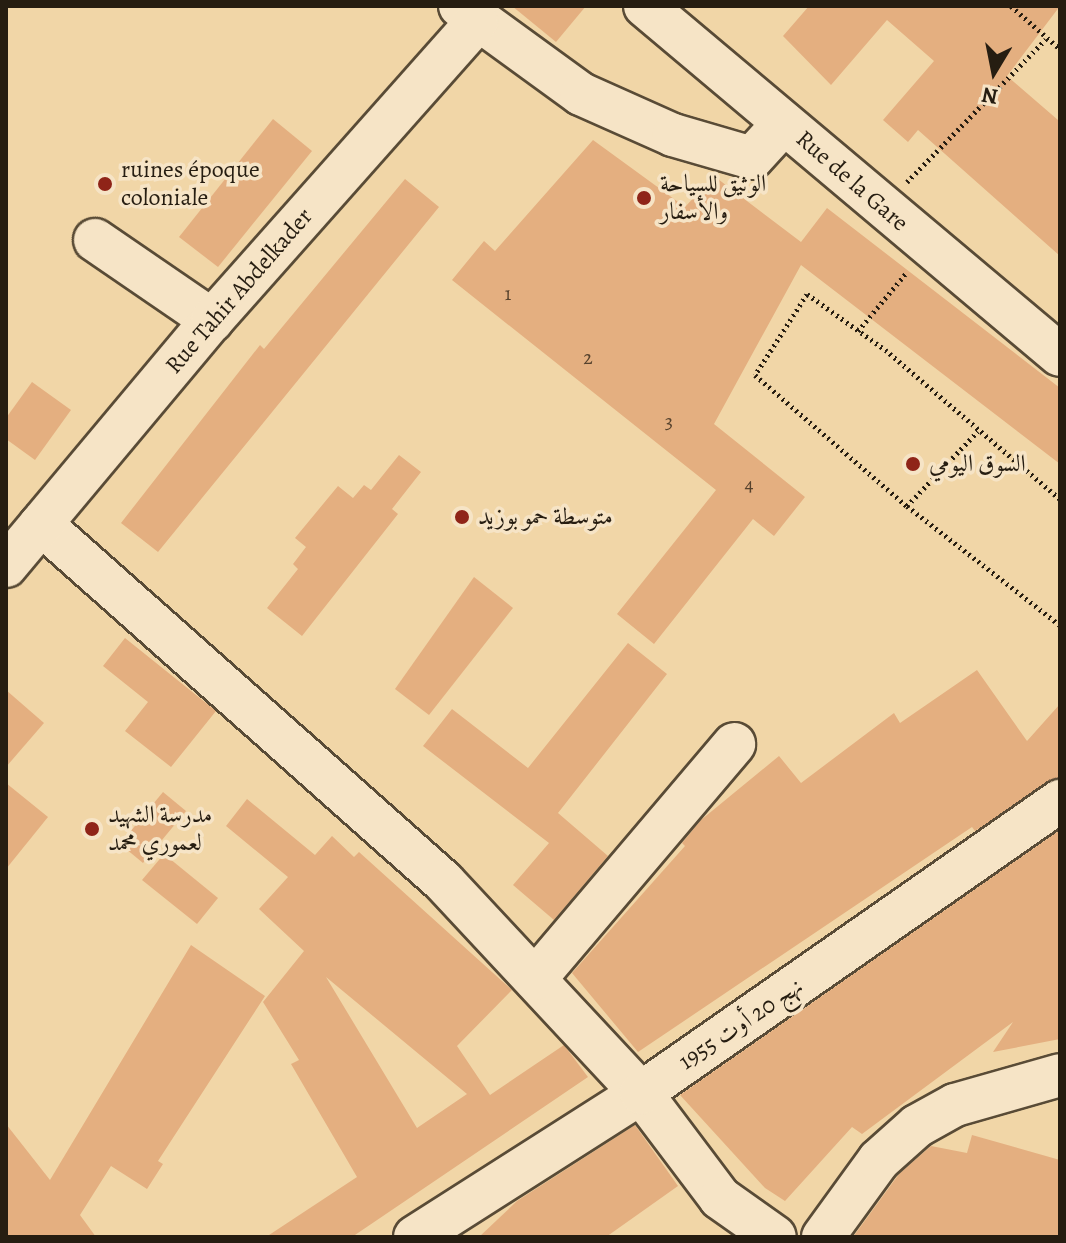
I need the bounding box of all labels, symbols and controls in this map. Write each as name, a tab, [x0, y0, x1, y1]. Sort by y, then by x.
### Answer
north arrow	[954, 32, 1034, 112]
text: N	[979, 79, 1000, 112]
street label: Rue de la Gare	[790, 124, 914, 238]
place label: ruines époque coloniale	[121, 156, 260, 212]
place label: الوثيق للسياحة والأسفار	[660, 170, 766, 226]
marker: ruines époque coloniale	[96, 175, 114, 193]
marker: الوثيق للسياحة والأسفار	[635, 189, 653, 207]
street label: Rue Tahir Abdelkader	[159, 202, 319, 380]
house number: 1	[505, 281, 511, 305]
house number: 2	[583, 345, 593, 369]
house number: 3	[665, 409, 673, 433]
place label: السوق اليومي	[929, 450, 1026, 478]
marker: السوق اليومي	[904, 455, 922, 473]
house number: 4	[744, 472, 754, 496]
place label: متوسطة حمو بوزيد	[478, 503, 613, 531]
marker: متوسطة حمو بوزيد	[453, 508, 471, 526]
place label: مدرسة الشهيد لعموري محمد	[108, 801, 212, 857]
marker: مدرسة الشهيد لعموري محمد	[83, 820, 101, 838]
street label: نهج 20 أوت 1955	[673, 972, 809, 1076]

